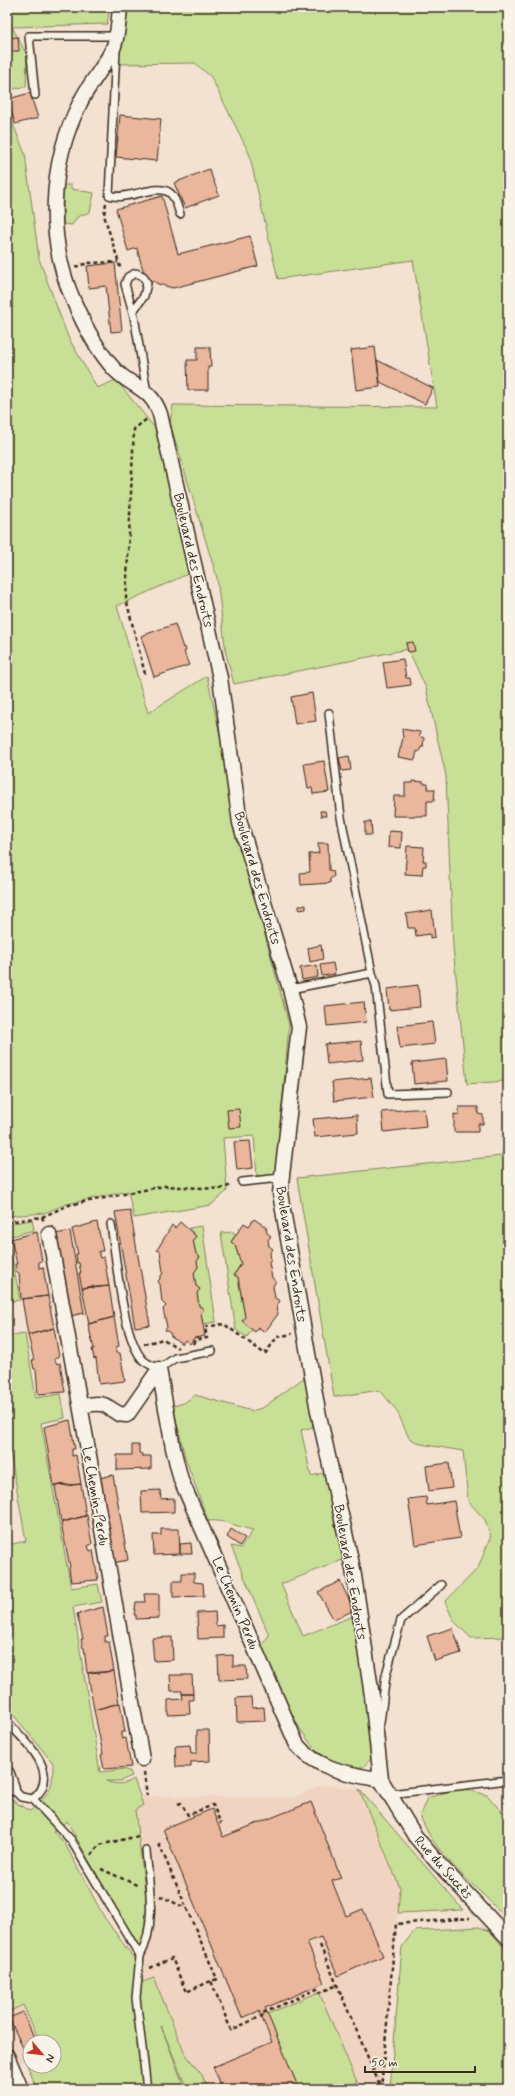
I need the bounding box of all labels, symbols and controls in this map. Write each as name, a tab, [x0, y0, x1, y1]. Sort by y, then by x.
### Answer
street label: Boulevard des Endroits	[169, 491, 217, 629]
street label: Boulevard des Endroits	[229, 810, 285, 947]
street label: Boulevard des Endroits	[271, 1185, 311, 1323]
street label: Le Chemin-Perdu	[77, 1445, 113, 1547]
street label: Boulevard des Endroits	[329, 1503, 371, 1641]
street label: Le Chemin Perdu	[207, 1554, 263, 1653]
street label: Rue du Succès	[410, 1832, 476, 1903]
north arrow	[22, 2034, 62, 2074]
scale bar	[365, 2048, 475, 2074]
text: N	[42, 2052, 58, 2065]
text: 50 m	[371, 2055, 398, 2071]

